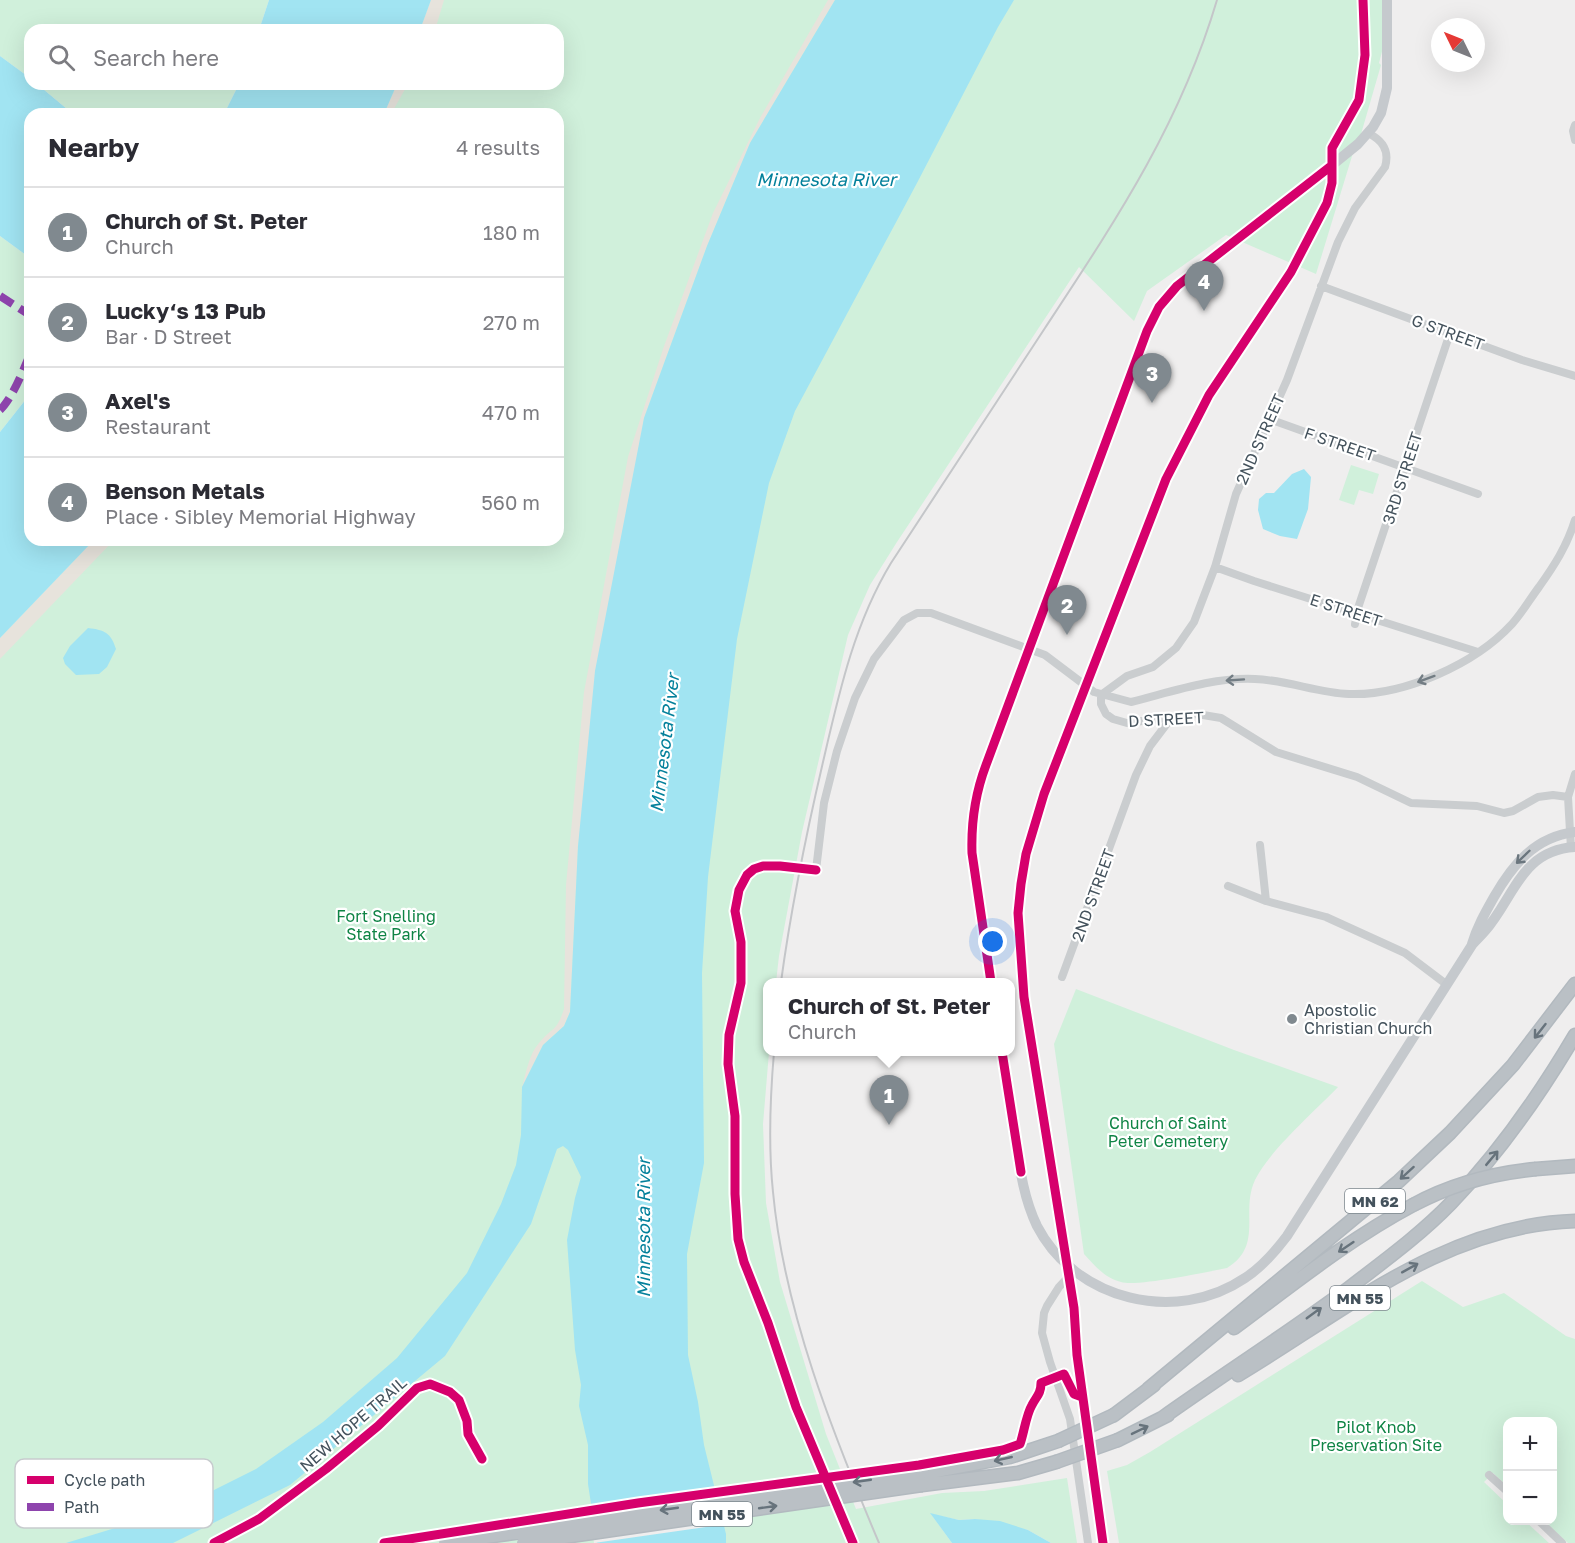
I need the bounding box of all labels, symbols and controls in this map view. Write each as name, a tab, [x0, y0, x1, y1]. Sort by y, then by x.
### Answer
north arrow	[1431, 18, 1485, 72]
search box	[24, 24, 564, 90]
icon: search	[45, 41, 78, 74]
text: Search here	[93, 44, 219, 71]
text: Nearby	[48, 132, 139, 163]
text: 4 results	[456, 135, 540, 159]
water label: Minnesota River	[756, 168, 899, 190]
text: Church of St. Peter	[105, 207, 308, 234]
text: 1	[62, 220, 73, 244]
text: 180 m	[483, 220, 540, 244]
text: Church	[105, 234, 174, 258]
pin: 4	[1184, 262, 1224, 311]
text: Lucky‘s 13 Pub	[105, 297, 266, 324]
text: 2	[61, 310, 74, 334]
text: 270 m	[483, 310, 540, 334]
street label: G STREET	[1409, 310, 1487, 354]
text: Bar · D Street	[105, 324, 232, 348]
pin: 3	[1132, 354, 1172, 403]
text: Axel's	[105, 387, 171, 414]
street label: 2ND STREET	[1231, 390, 1289, 487]
text: 3	[61, 400, 74, 424]
text: 470 m	[482, 400, 540, 424]
text: Restaurant	[105, 414, 211, 438]
street label: F STREET	[1302, 422, 1378, 466]
street label: 3RD STREET	[1378, 429, 1426, 527]
text: Benson Metals	[105, 477, 265, 504]
text: 4	[61, 490, 74, 514]
text: 560 m	[481, 490, 540, 514]
text: Place · Sibley Memorial Highway	[105, 504, 416, 528]
pin: 2	[1048, 586, 1086, 635]
street label: E STREET	[1308, 589, 1384, 631]
water label: Minnesota River	[645, 670, 684, 813]
one-way arrow	[1417, 674, 1436, 685]
one-way arrow	[1225, 675, 1245, 686]
street label: D STREET	[1128, 707, 1204, 731]
street label: 2ND STREET	[1067, 846, 1119, 944]
one-way arrow	[1516, 849, 1531, 864]
park label: Fort Snelling State Park	[336, 906, 436, 944]
your location	[978, 927, 1007, 956]
popup	[763, 978, 1015, 1056]
text: Church of St. Peter	[788, 992, 990, 1019]
place label: Apostolic Christian Church	[1304, 1000, 1432, 1038]
marker: Apostolic Christian Church	[1285, 1012, 1299, 1026]
text: Church	[788, 1019, 857, 1043]
one-way arrow	[1534, 1023, 1547, 1039]
pin: 1	[870, 1076, 908, 1125]
park label: Church of Saint Peter Cemetery	[1108, 1113, 1228, 1151]
one-way arrow	[1485, 1151, 1499, 1166]
water label: Minnesota River	[632, 1155, 654, 1298]
one-way arrow	[1400, 1166, 1415, 1180]
road number: MN 62	[1345, 1189, 1405, 1213]
one-way arrow	[1338, 1241, 1354, 1253]
one-way arrow	[1400, 1262, 1418, 1273]
road number: MN 55	[1330, 1286, 1390, 1310]
one-way arrow	[1305, 1307, 1321, 1319]
street label: NEW HOPE TRAIL	[295, 1372, 411, 1476]
park label: Pilot Knob Preservation Site	[1310, 1417, 1442, 1455]
map controls	[1503, 1417, 1557, 1525]
button: +	[1503, 1417, 1557, 1471]
one-way arrow	[1131, 1423, 1149, 1435]
one-way arrow	[994, 1453, 1013, 1465]
legend	[15, 1459, 213, 1528]
text: Cycle path	[64, 1470, 145, 1490]
button: −	[1503, 1471, 1557, 1525]
one-way arrow	[853, 1475, 872, 1486]
text: Path	[64, 1497, 99, 1517]
road number: MN 55	[692, 1502, 752, 1526]
one-way arrow	[758, 1502, 777, 1513]
one-way arrow	[660, 1504, 679, 1515]

